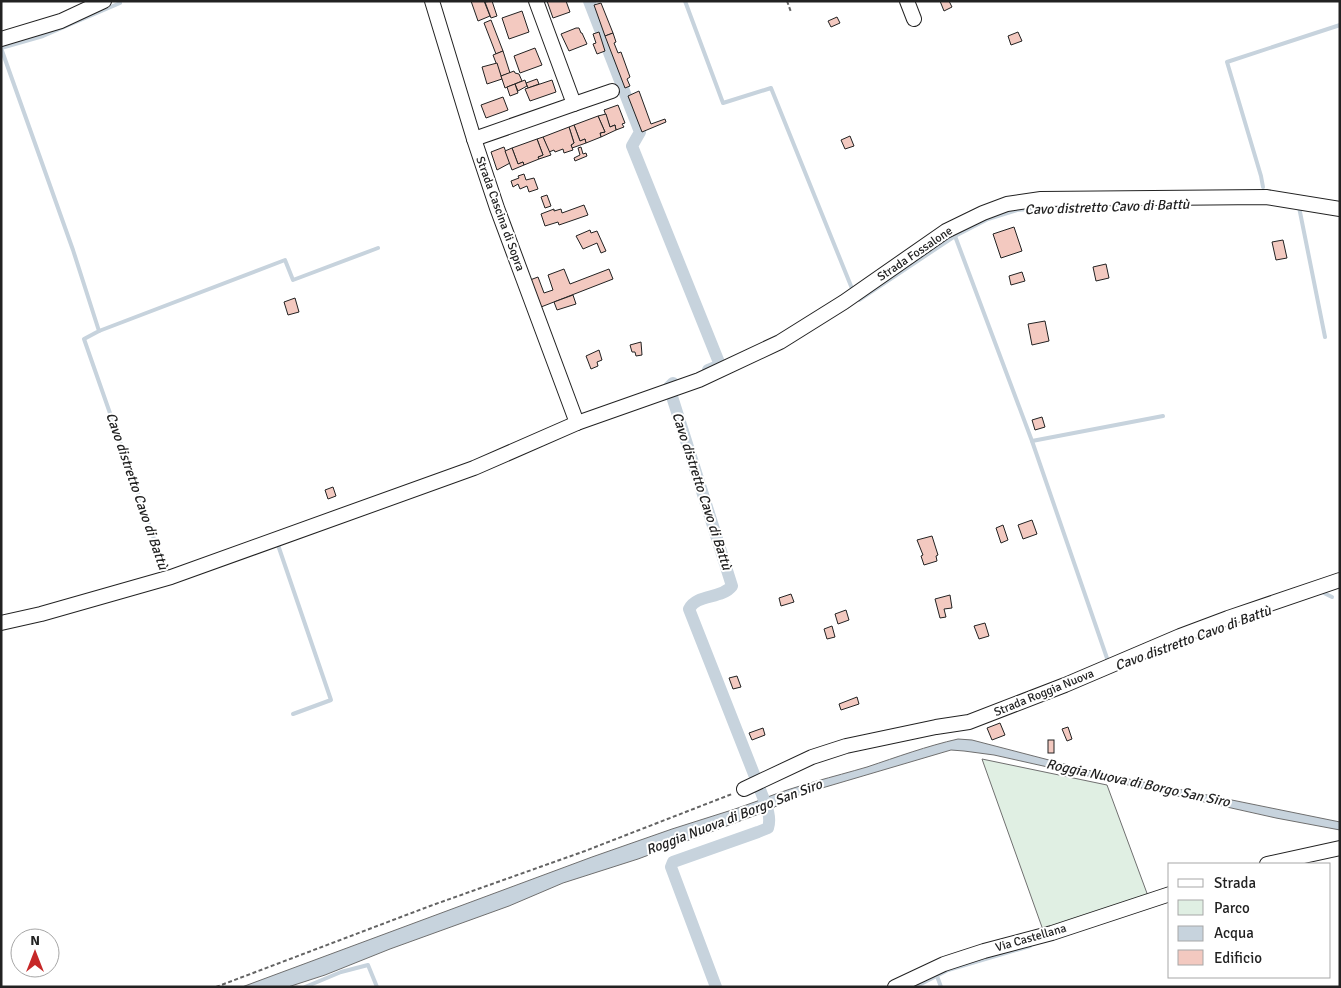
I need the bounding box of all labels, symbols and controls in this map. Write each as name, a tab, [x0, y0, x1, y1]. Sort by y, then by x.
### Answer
street label: Strada Cascina di Sopra	[472, 155, 528, 273]
water label: Cavo distretto Cavo di Battù	[1024, 196, 1191, 218]
street label: Strada Fossalone	[875, 223, 955, 285]
water label: Cavo distretto Cavo di Battù	[102, 410, 172, 573]
water label: Cavo distretto Cavo di Battù	[668, 410, 736, 573]
water label: Cavo distretto Cavo di Battù	[1113, 601, 1275, 674]
street label: Strada Roggia Nuova	[992, 666, 1096, 720]
water label: Roggia Nuova di Borgo San Siro	[1045, 755, 1232, 811]
water label: Roggia Nuova di Borgo San Siro	[644, 775, 825, 858]
legend	[1168, 863, 1331, 978]
text: Strada	[1214, 874, 1256, 892]
text: Parco	[1214, 899, 1250, 917]
street label: Via Castellana	[994, 921, 1068, 955]
text: Acqua	[1214, 924, 1254, 942]
north arrow	[10, 928, 60, 978]
text: N	[30, 932, 40, 949]
text: Edificio	[1214, 949, 1262, 967]

